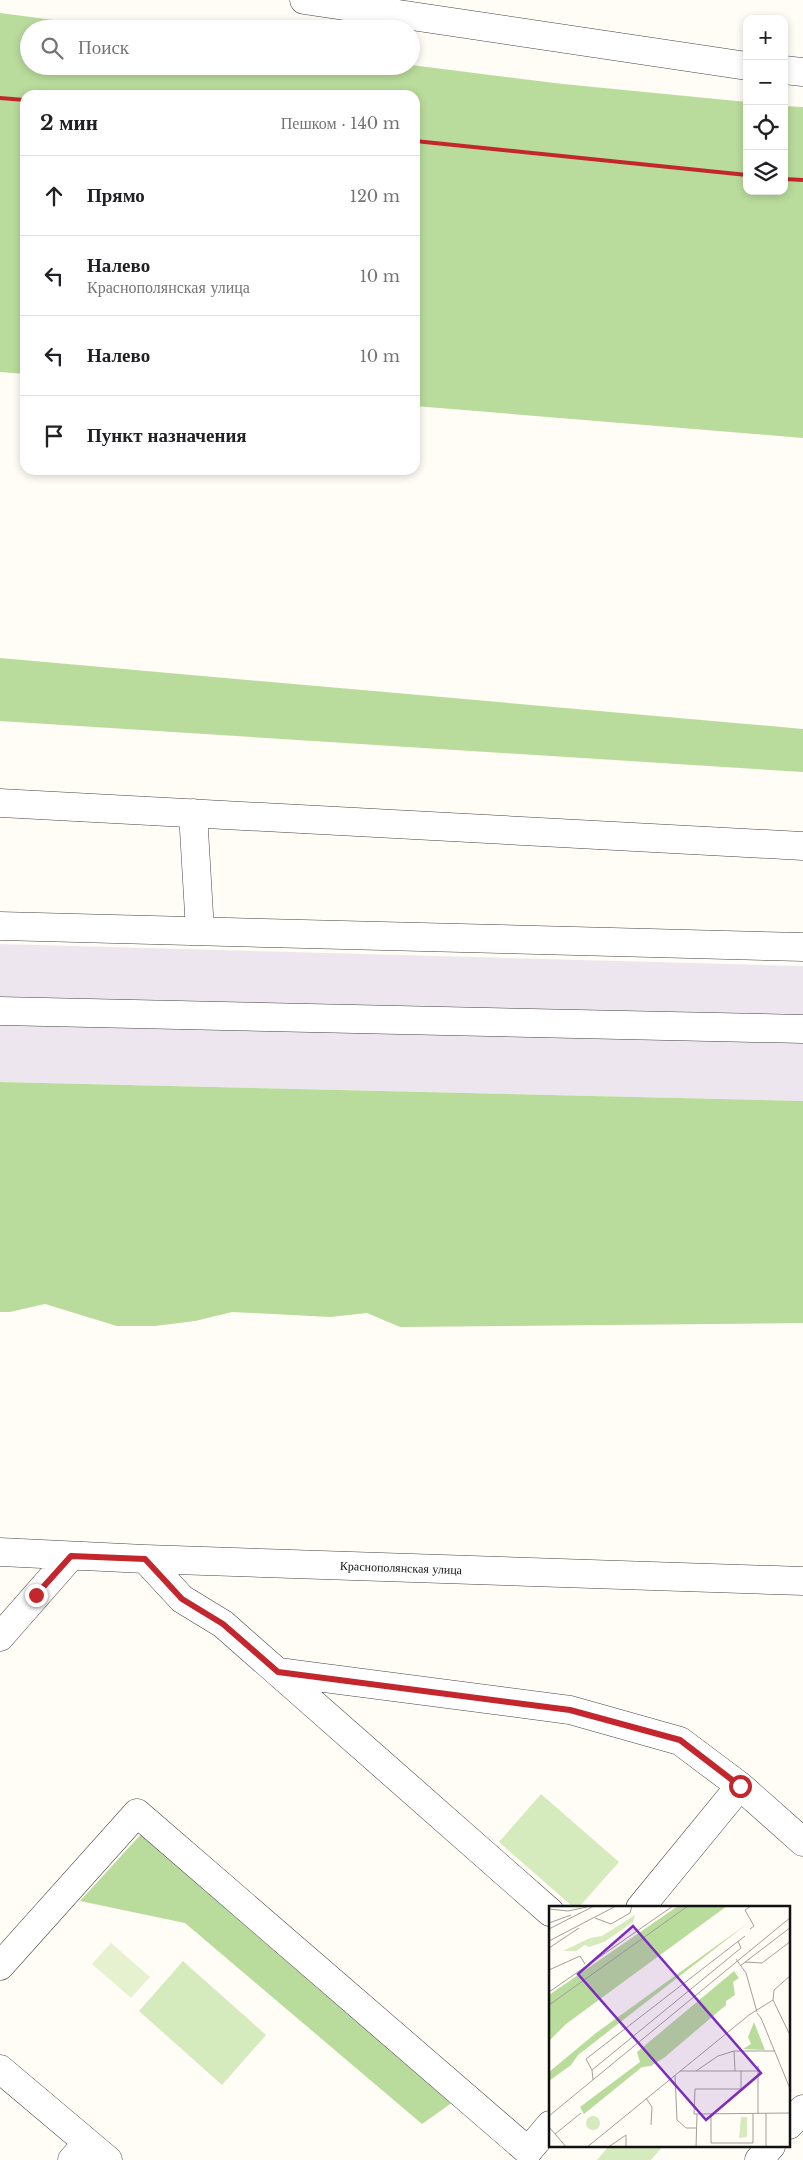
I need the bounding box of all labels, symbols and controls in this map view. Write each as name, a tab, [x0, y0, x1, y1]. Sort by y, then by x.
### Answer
map controls	[743, 15, 788, 195]
button: +	[743, 15, 788, 60]
search box	[20, 20, 420, 75]
icon: search	[38, 34, 66, 62]
text: Поиск	[78, 36, 129, 59]
button: −	[743, 60, 788, 105]
button: locate	[743, 105, 788, 150]
text: 2 мин	[40, 110, 98, 136]
text: Пешком · 140 m	[281, 113, 400, 133]
button: layers	[743, 150, 788, 195]
icon: ahead	[40, 182, 68, 210]
text: Прямо	[87, 184, 145, 207]
text: 120 m	[350, 186, 400, 206]
text: Налево	[87, 254, 150, 277]
icon: left	[40, 262, 68, 290]
text: 10 m	[360, 266, 400, 286]
text: Краснополянская улица	[87, 277, 250, 297]
icon: left	[40, 342, 68, 370]
text: Налево	[87, 344, 150, 367]
text: 10 m	[360, 346, 400, 366]
icon: arrive	[40, 422, 68, 450]
text: Пункт назначения	[87, 424, 247, 447]
street label: Краснополянская улица	[340, 1558, 463, 1577]
route end	[25, 1584, 48, 1607]
route start	[729, 1775, 752, 1798]
inset map	[549, 1906, 790, 2148]

